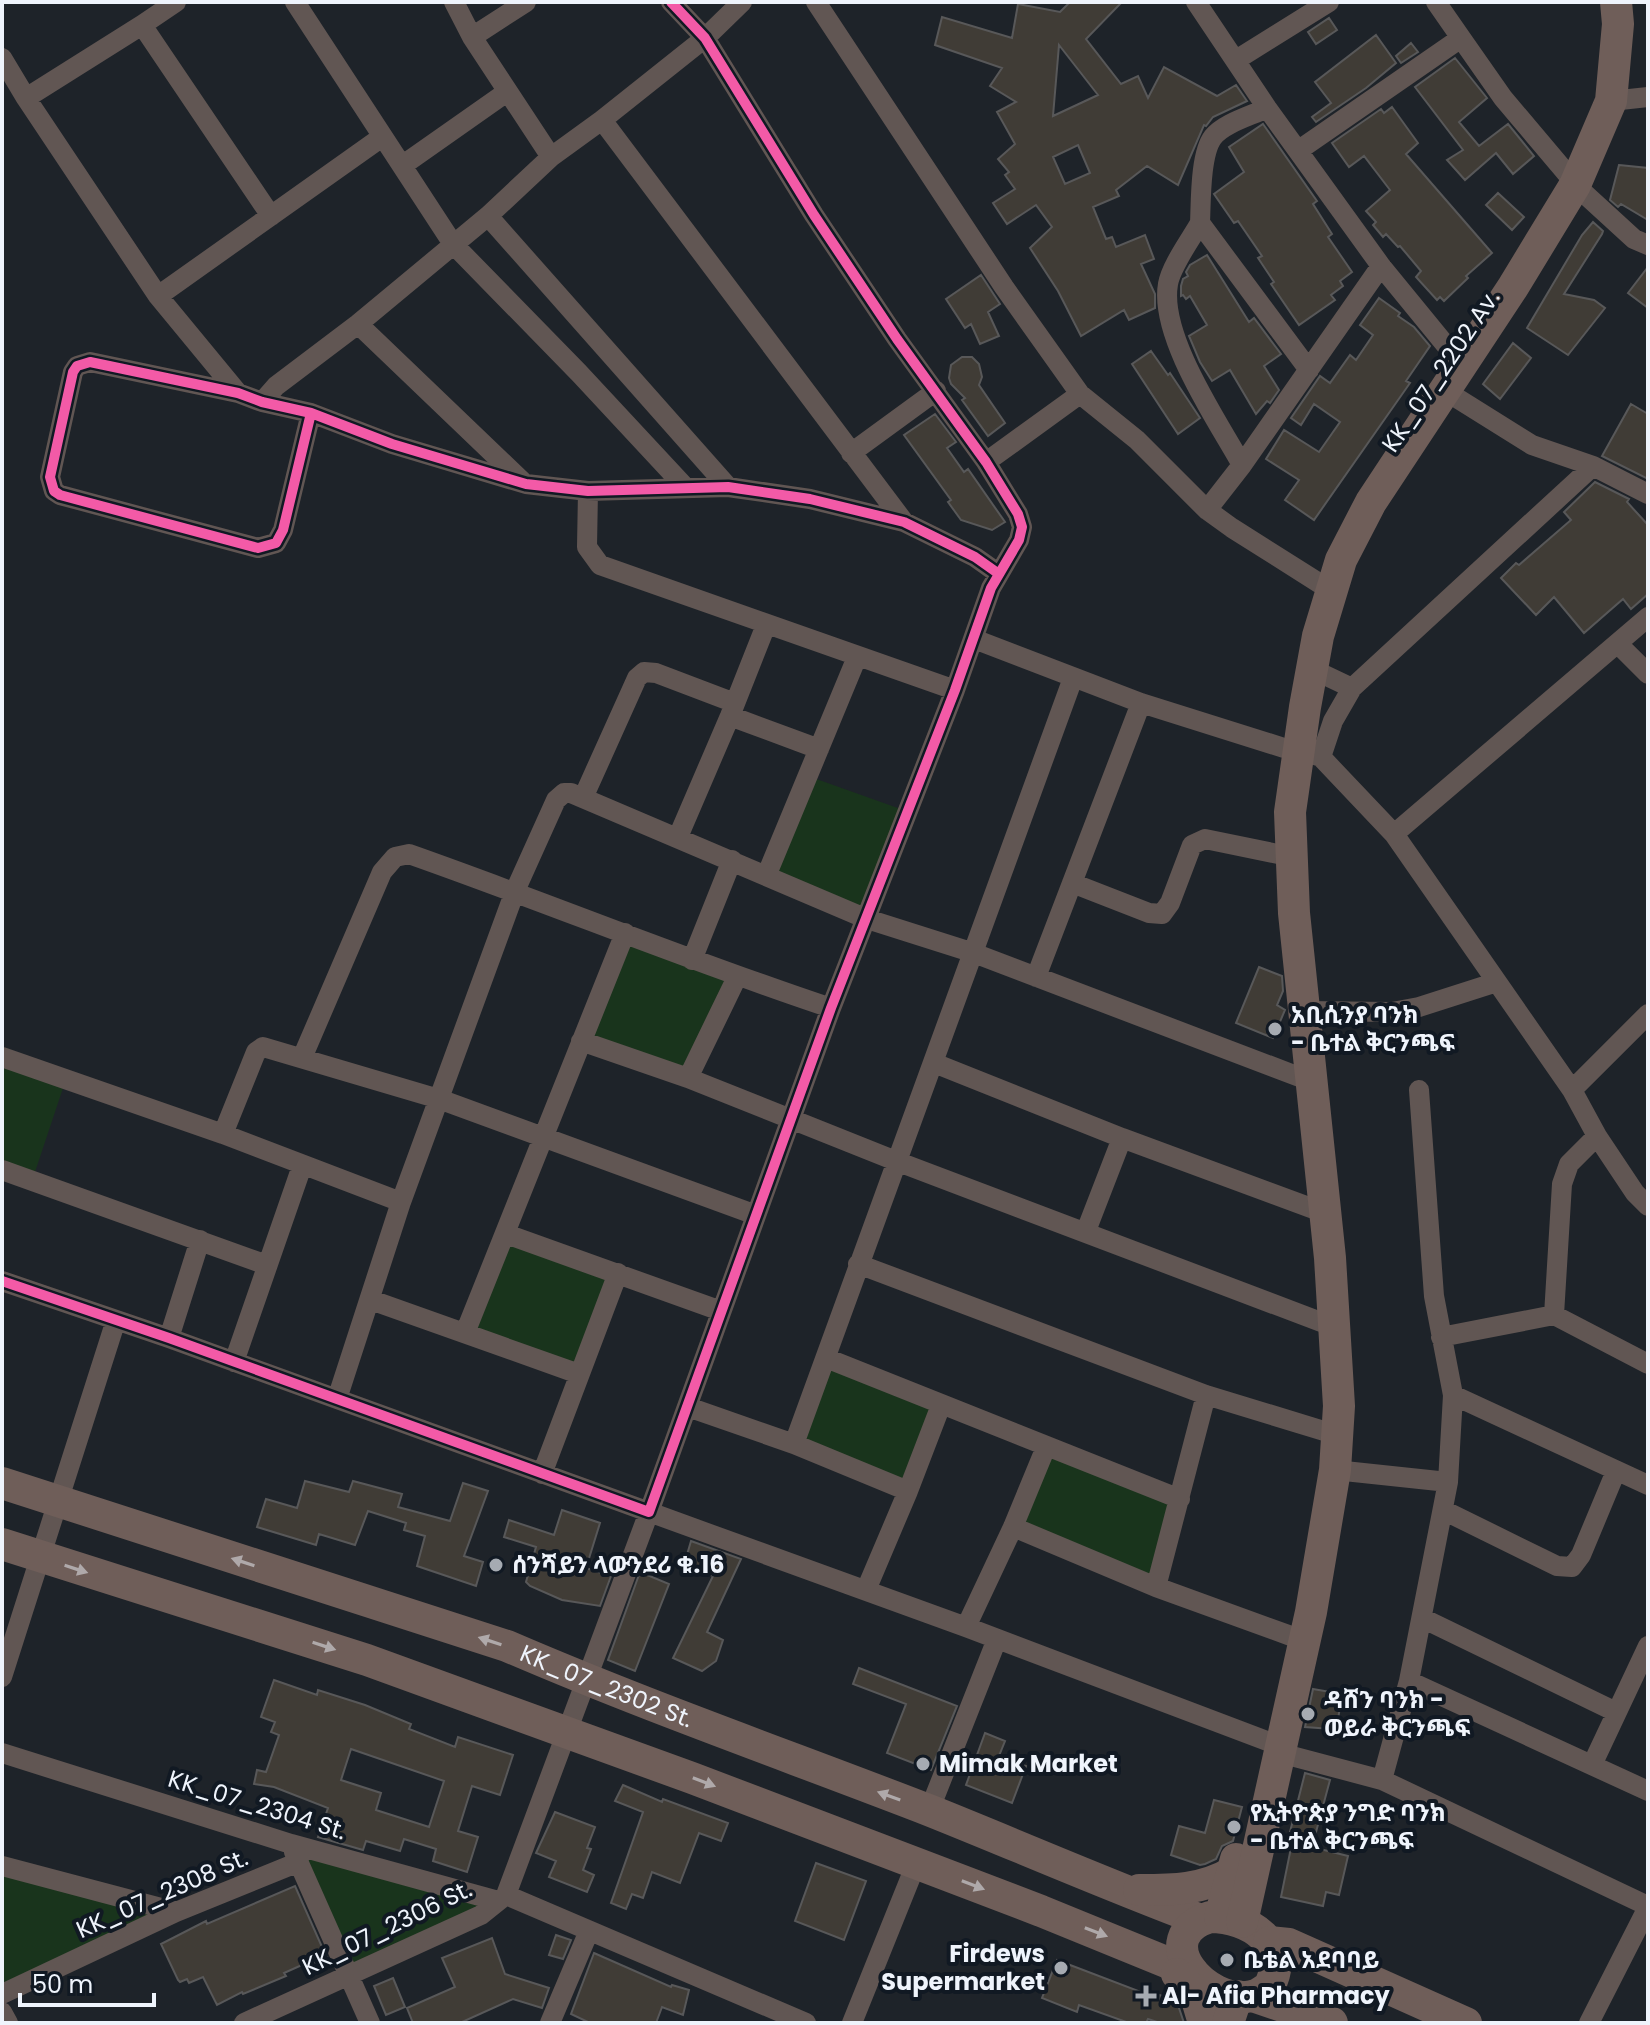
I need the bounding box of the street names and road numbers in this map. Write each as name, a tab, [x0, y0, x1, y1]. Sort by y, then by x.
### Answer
street label: KK_07_2202 Av.	[1374, 283, 1507, 459]
street label: KK_07_2302 St.	[515, 1637, 698, 1735]
street label: KK_07_2304 St.	[164, 1762, 350, 1847]
street label: KK_07_2308 St.	[71, 1841, 253, 1946]
street label: KK_07_2306 St.	[297, 1872, 477, 1983]

